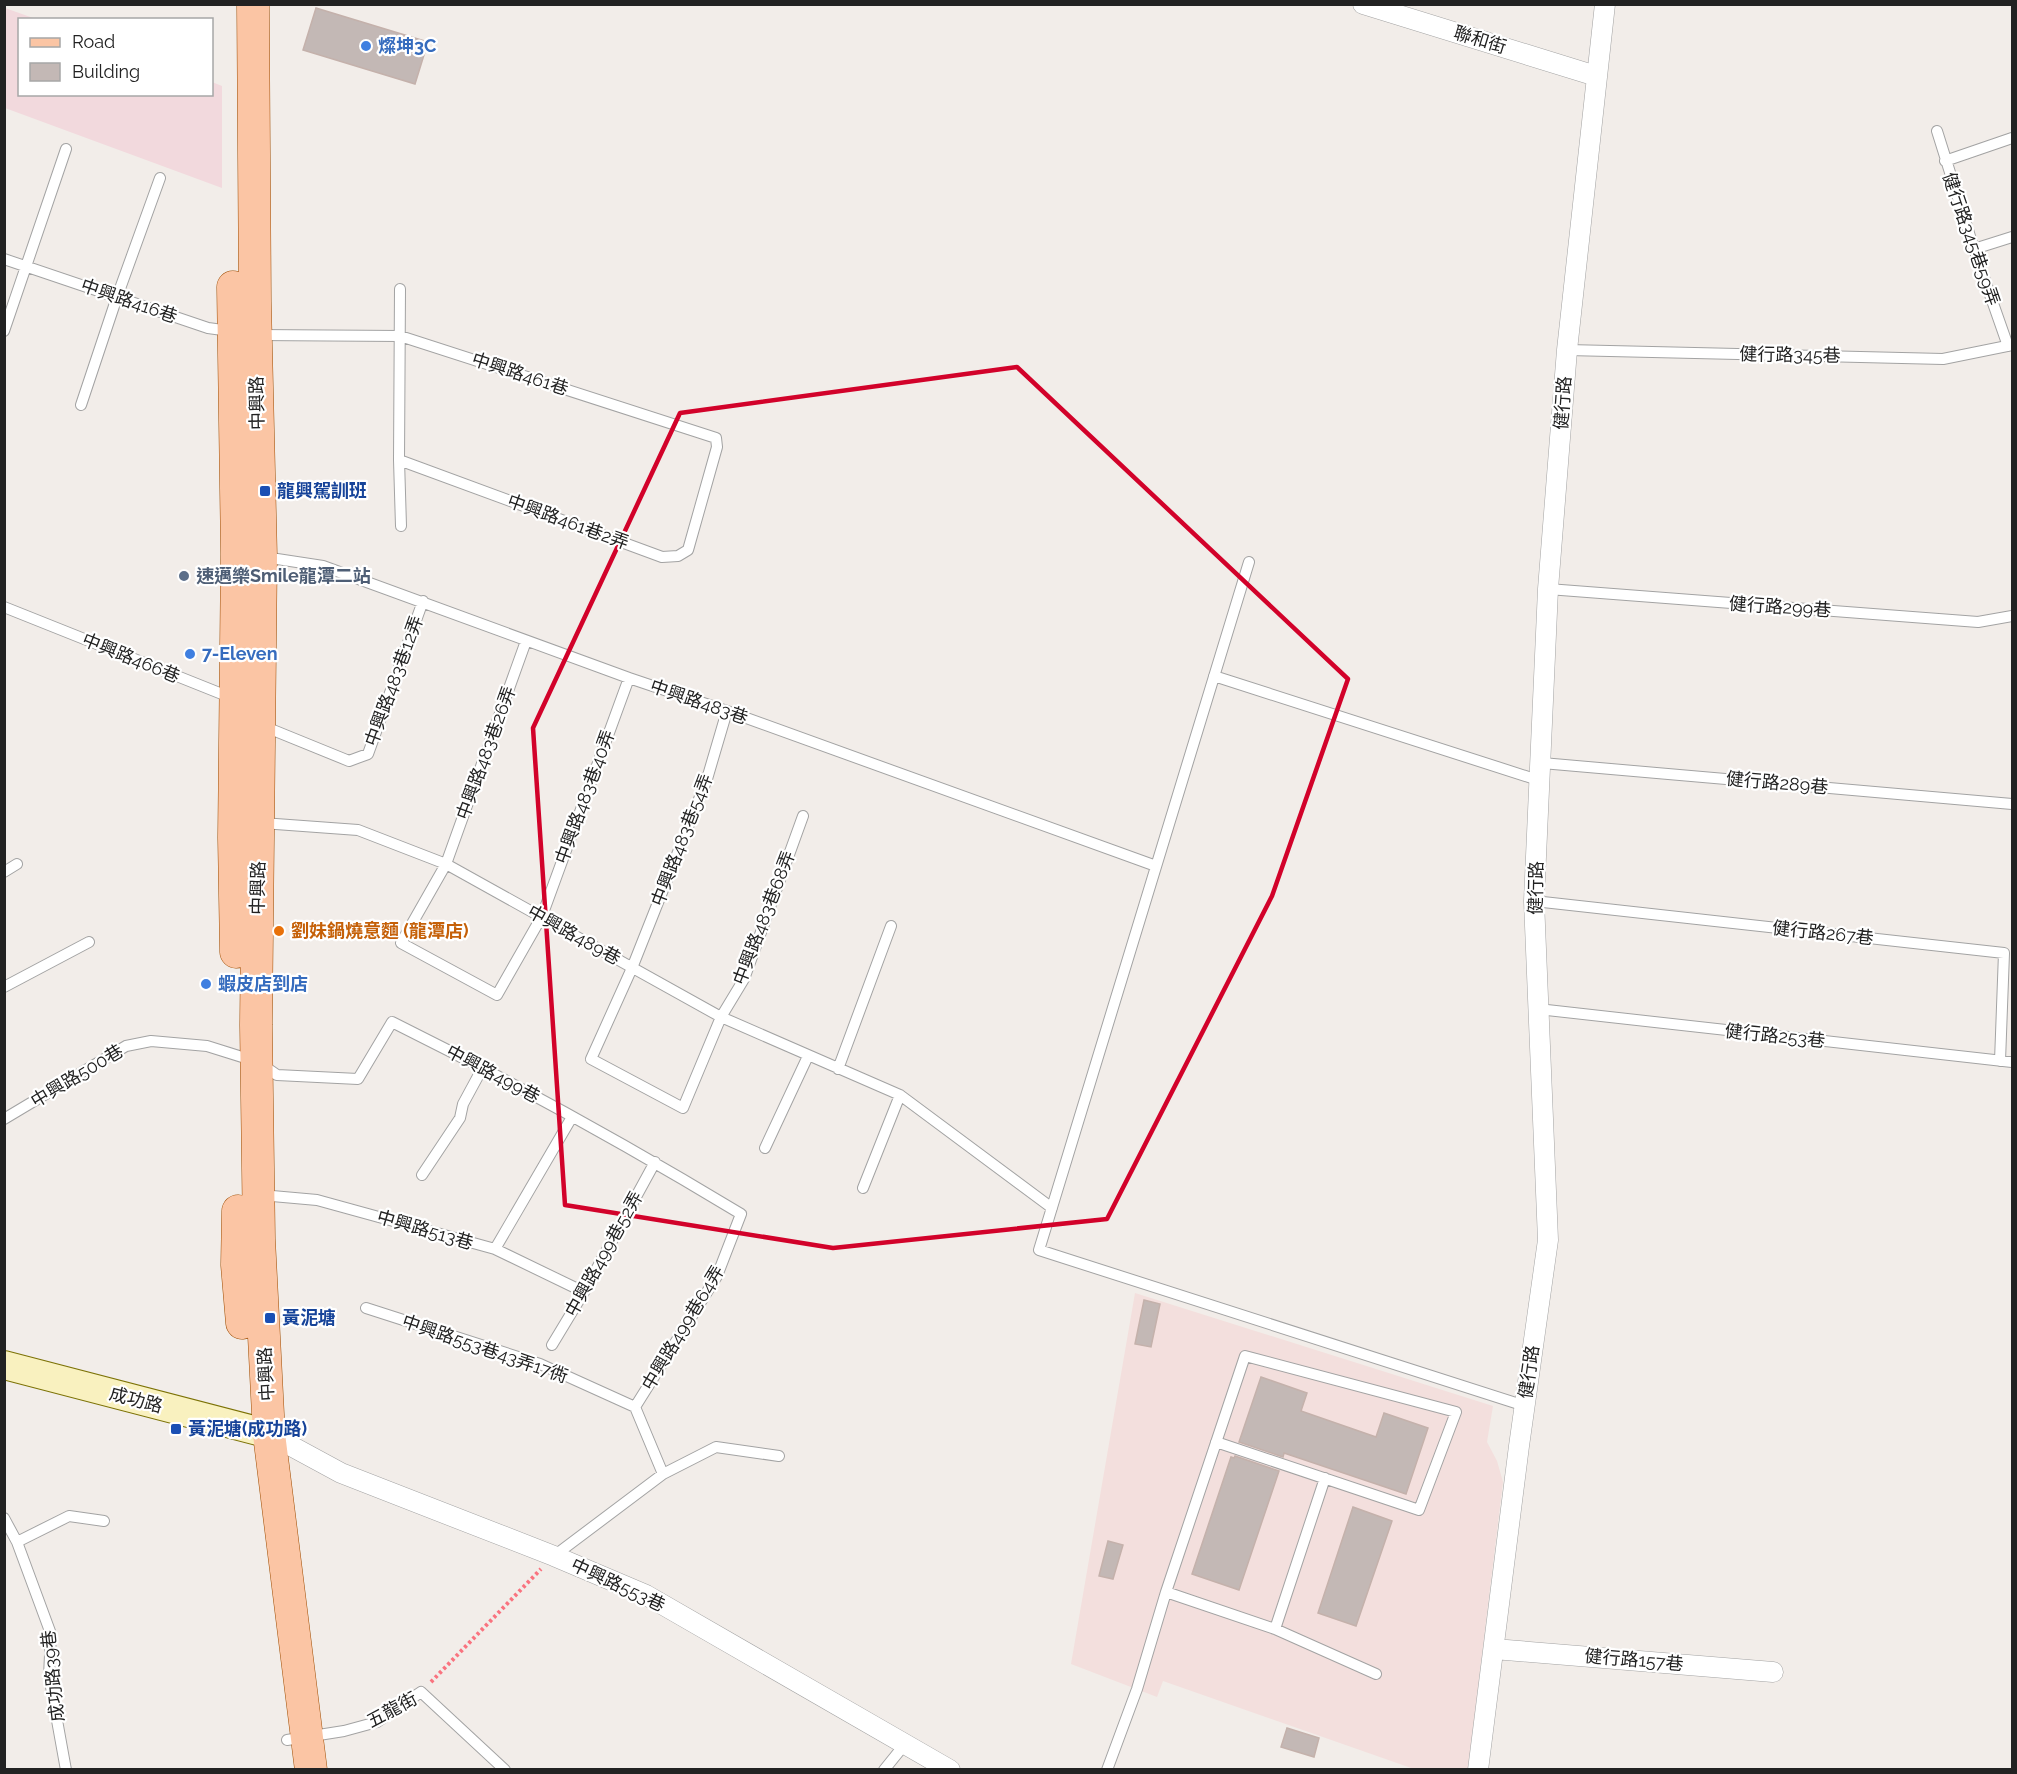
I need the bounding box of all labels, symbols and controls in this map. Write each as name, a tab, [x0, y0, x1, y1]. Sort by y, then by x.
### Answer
legend	[18, 18, 213, 96]
street label: 聯和街	[1451, 22, 1509, 57]
text: Road	[72, 31, 115, 52]
place label: 燦坤3C	[378, 35, 436, 56]
marker: 燦坤3C	[359, 39, 373, 53]
text: Building	[72, 61, 140, 82]
street label: 健行路345巷59弄	[1939, 169, 2004, 308]
street label: 中興路416巷	[78, 274, 180, 327]
street label: 健行路345巷	[1739, 343, 1841, 366]
street label: 中興路461巷	[469, 348, 571, 399]
street label: 健行路	[1550, 375, 1575, 431]
street label: 中興路	[246, 376, 267, 430]
place label: 龍興駕訓班	[277, 480, 367, 501]
marker: 龍興駕訓班	[258, 484, 272, 498]
street label: 中興路461巷2弄	[505, 490, 632, 553]
place label: 速邁樂Smile龍潭二站	[196, 565, 371, 586]
marker: 速邁樂Smile龍潭二站	[177, 569, 191, 583]
street label: 健行路299巷	[1728, 592, 1832, 621]
street label: 中興路483巷12弄	[360, 613, 427, 749]
street label: 中興路466巷	[79, 628, 183, 687]
place label: 7-Eleven	[202, 643, 278, 664]
marker: 7-Eleven	[183, 647, 197, 661]
street label: 中興路483巷	[647, 675, 751, 728]
street label: 中興路483巷26弄	[452, 683, 519, 822]
street label: 中興路483巷40弄	[551, 727, 619, 867]
street label: 健行路289巷	[1725, 768, 1829, 797]
street label: 中興路483巷54弄	[647, 771, 716, 909]
street label: 中興路483巷68弄	[728, 848, 799, 988]
street label: 中興路	[247, 861, 268, 915]
street label: 健行路	[1525, 861, 1546, 915]
street label: 中興路489巷	[524, 900, 624, 969]
street label: 健行路267巷	[1771, 917, 1875, 948]
place label: 劉妹鍋燒意麵 (龍潭店)	[291, 920, 468, 941]
marker: 劉妹鍋燒意麵 (龍潭店)	[272, 924, 286, 938]
place label: 蝦皮店到店	[218, 973, 308, 994]
marker: 蝦皮店到店	[199, 977, 213, 991]
street label: 健行路253巷	[1724, 1020, 1826, 1051]
street label: 中興路500巷	[27, 1040, 127, 1111]
street label: 中興路499巷	[443, 1040, 544, 1107]
street label: 中興路499巷52弄	[560, 1187, 647, 1320]
street label: 中興路513巷	[375, 1206, 476, 1253]
street label: 中興路499巷64弄	[637, 1262, 728, 1394]
place label: 黃泥塘	[282, 1307, 336, 1328]
street label: 中興路553巷43弄17衖	[400, 1310, 571, 1387]
marker: 黃泥塘	[263, 1311, 277, 1325]
street label: 健行路	[1514, 1344, 1543, 1400]
street label: 中興路	[254, 1347, 277, 1402]
street label: 成功路	[107, 1382, 165, 1417]
place label: 黃泥塘(成功路)	[188, 1418, 307, 1439]
marker: 黃泥塘(成功路)	[169, 1422, 183, 1436]
street label: 中興路553巷	[568, 1554, 669, 1615]
street label: 成功路39巷	[37, 1629, 68, 1723]
street label: 健行路157巷	[1584, 1645, 1684, 1674]
street label: 五龍街	[363, 1688, 421, 1732]

